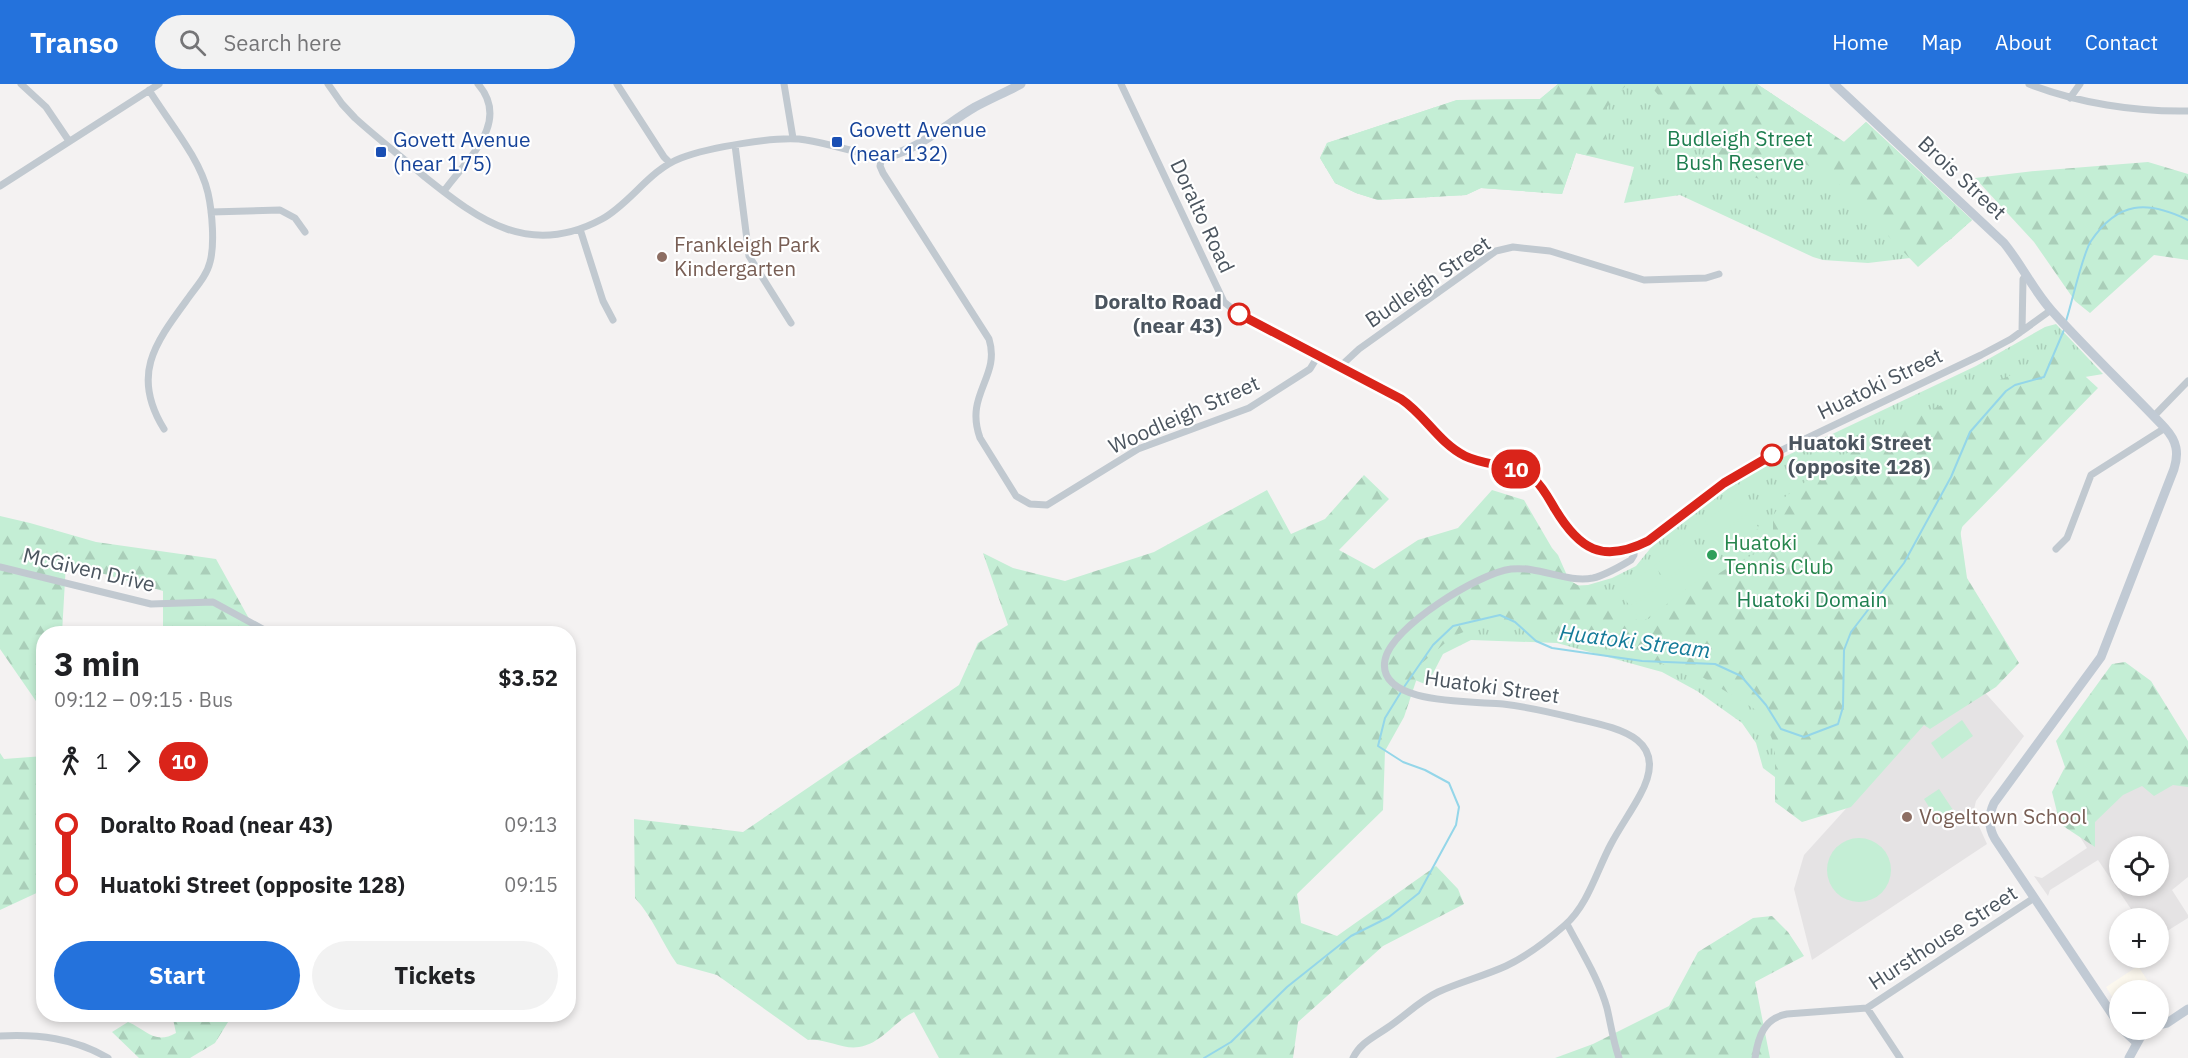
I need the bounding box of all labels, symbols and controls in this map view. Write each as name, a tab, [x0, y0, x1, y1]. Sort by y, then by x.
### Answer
search box	[155, 15, 575, 69]
text: Transo	[30, 24, 119, 61]
icon: search	[176, 26, 209, 59]
text: Search here	[224, 28, 342, 57]
text: Home	[1832, 28, 1889, 56]
text: Map	[1922, 28, 1962, 56]
text: About	[1995, 28, 2052, 56]
text: Contact	[2085, 28, 2158, 56]
place label: Govett Avenue (near 132)	[849, 115, 987, 167]
park label: Budleigh Street Bush Reserve	[1667, 124, 1813, 176]
place label: Govett Avenue (near 175)	[393, 125, 531, 177]
street label: Brois Street	[1912, 129, 2013, 225]
marker: Govett Avenue (near 132)	[830, 135, 844, 149]
marker: Govett Avenue (near 175)	[374, 145, 388, 159]
street label: Doralto Road	[1164, 154, 1241, 277]
street label: Budleigh Street	[1359, 229, 1496, 334]
place label: Frankleigh Park Kindergarten	[674, 230, 820, 282]
marker: Frankleigh Park Kindergarten	[655, 250, 669, 264]
place label: Doralto Road (near 43)	[1094, 287, 1222, 339]
marker: Doralto Road (near 43)	[1228, 303, 1250, 325]
street label: Huatoki Street	[1812, 341, 1947, 425]
street label: Woodleigh Street	[1104, 368, 1263, 460]
place label: Huatoki Street (opposite 128)	[1788, 428, 1932, 480]
marker: Huatoki Street (opposite 128)	[1761, 444, 1783, 466]
line badge: 10	[1489, 450, 1543, 488]
text: 10	[1503, 455, 1529, 483]
place label: Huatoki Tennis Club	[1724, 528, 1833, 580]
street label: McGiven Drive	[20, 540, 158, 598]
marker: Huatoki Tennis Club	[1705, 548, 1719, 562]
park label: Huatoki Domain	[1737, 585, 1887, 613]
water label: Huatoki Stream	[1558, 617, 1712, 664]
text: 3 min	[54, 642, 140, 685]
text: $3.52	[498, 663, 558, 692]
street label: Huatoki Street	[1423, 663, 1561, 709]
text: 09:12 – 09:15 · Bus	[54, 686, 233, 713]
icon: walk	[54, 745, 87, 778]
icon: forward	[117, 745, 150, 778]
text: 10	[171, 747, 196, 775]
text: 1	[96, 748, 108, 775]
place label: Vogeltown School	[1919, 802, 2087, 830]
text: Doralto Road (near 43)	[100, 810, 333, 839]
marker: Vogeltown School	[1900, 810, 1914, 824]
text: 09:13	[504, 811, 558, 838]
map controls	[2109, 836, 2169, 1040]
button: locate	[2109, 836, 2169, 896]
text: Huatoki Street (opposite 128)	[100, 870, 405, 899]
text: 09:15	[504, 871, 558, 898]
street label: Hursthouse Street	[1863, 879, 2022, 996]
button: +	[2109, 908, 2169, 968]
button: Start	[54, 941, 300, 1010]
button: Tickets	[312, 941, 558, 1010]
button: −	[2109, 980, 2169, 1040]

